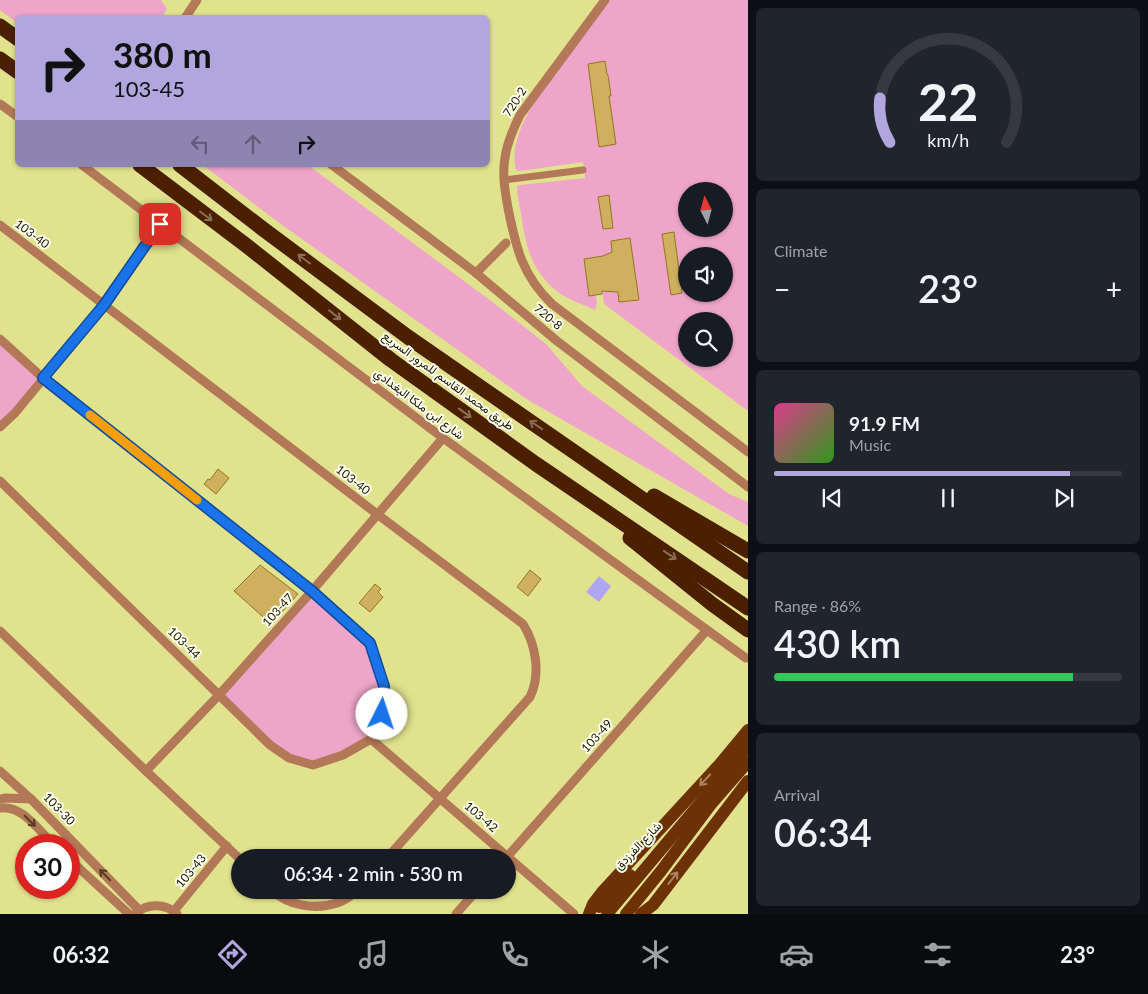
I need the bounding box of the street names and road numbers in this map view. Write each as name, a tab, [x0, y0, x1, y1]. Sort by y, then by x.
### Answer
street label: 720-2	[499, 84, 530, 119]
street label: 103-40	[12, 216, 53, 251]
street label: 720-8	[531, 300, 566, 333]
street label: طريق محمد القاسم للمرور السريع	[379, 328, 517, 435]
street label: شارع ابن ملكا البغدادي	[370, 365, 467, 445]
street label: 103-40	[333, 462, 373, 498]
street label: 103-47	[259, 590, 296, 629]
street label: 103-44	[165, 624, 204, 662]
street label: 103-49	[578, 716, 615, 755]
street label: 103-30	[40, 789, 78, 828]
street label: 103-42	[462, 798, 501, 835]
street label: شارع الفرزدق	[611, 818, 666, 874]
street label: 103-43	[172, 851, 209, 891]

